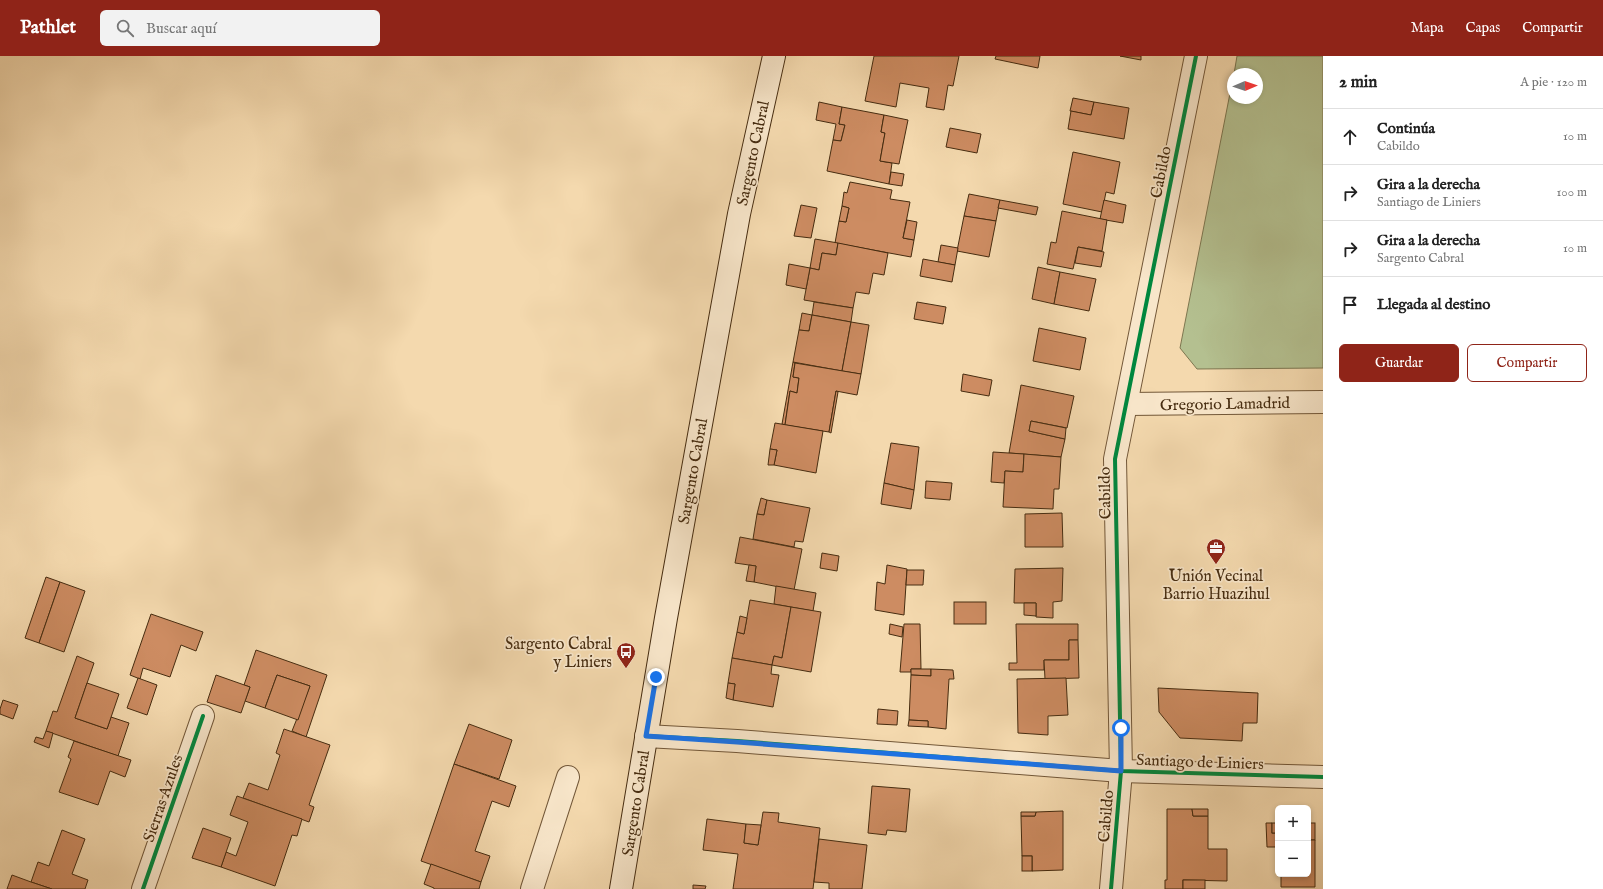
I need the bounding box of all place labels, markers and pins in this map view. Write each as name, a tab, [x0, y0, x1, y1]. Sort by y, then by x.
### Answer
office icon: Unión Vecinal Barrio Huazihul	[1205, 537, 1227, 565]
place label: Unión Vecinal Barrio Huazihul	[1162, 567, 1270, 605]
place label: Sargento Cabral y Liniers	[505, 635, 613, 673]
bus stop icon: Sargento Cabral y Liniers	[615, 641, 637, 669]

